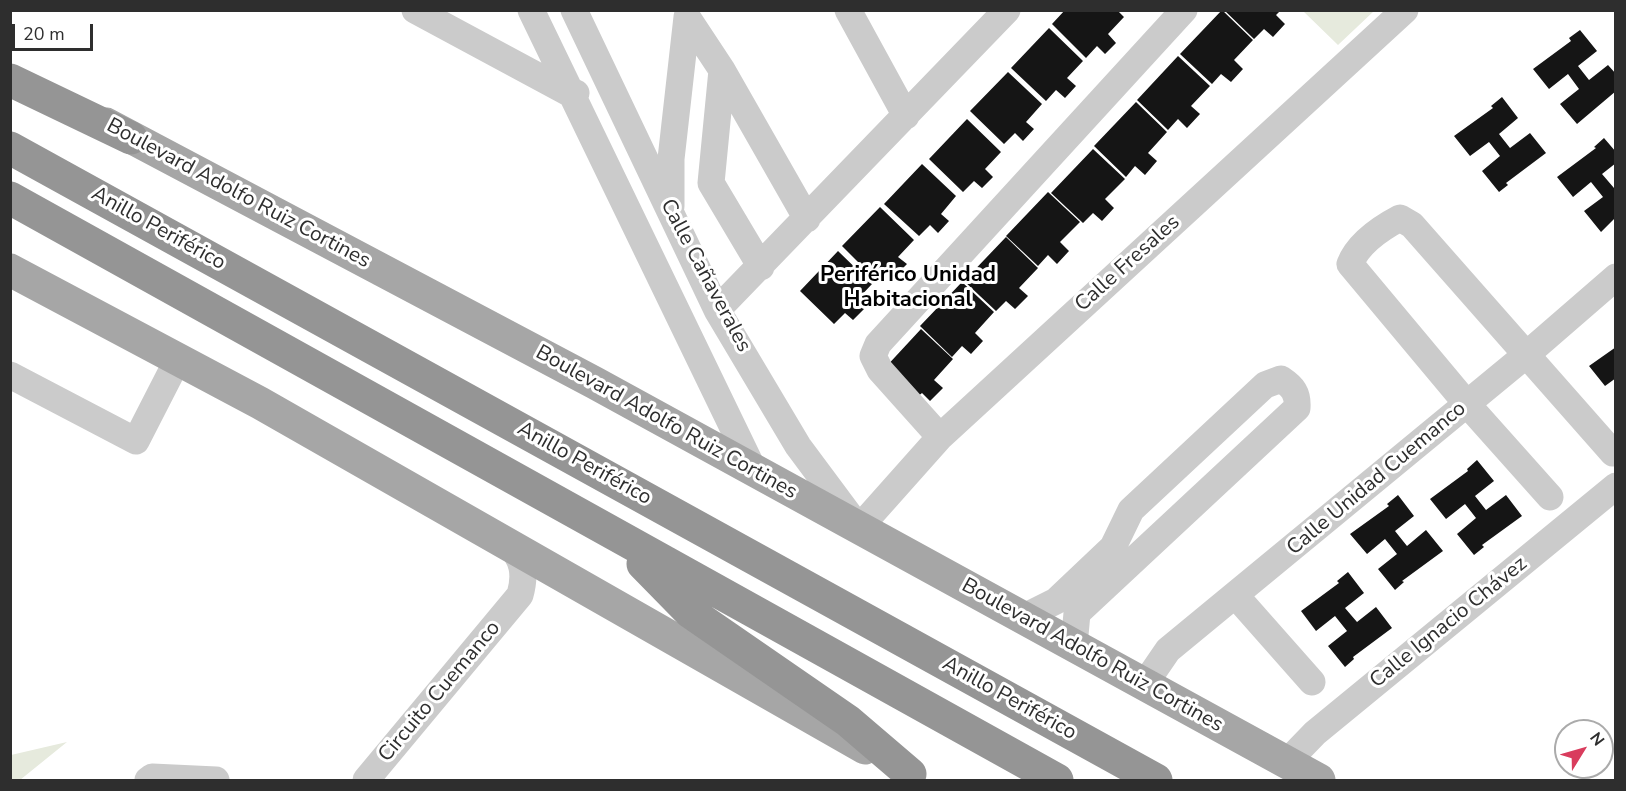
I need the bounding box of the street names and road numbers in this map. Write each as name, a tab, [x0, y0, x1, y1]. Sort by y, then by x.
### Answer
street label: Boulevard Adolfo Ruiz Cortines	[102, 114, 374, 274]
street label: Anillo Periférico	[87, 182, 229, 276]
street label: Calle Cañaverales	[654, 195, 756, 357]
street label: Calle Fresales	[1070, 210, 1186, 318]
street label: Boulevard Adolfo Ruiz Cortines	[531, 340, 801, 506]
street label: Calle Unidad Cuemanco	[1282, 397, 1472, 561]
street label: Anillo Periférico	[513, 417, 655, 511]
street label: Calle Ignacio Chávez	[1365, 552, 1533, 694]
street label: Boulevard Adolfo Ruiz Cortines	[957, 573, 1227, 739]
street label: Circuito Cuemanco	[374, 616, 506, 768]
street label: Anillo Periférico	[938, 652, 1080, 746]

